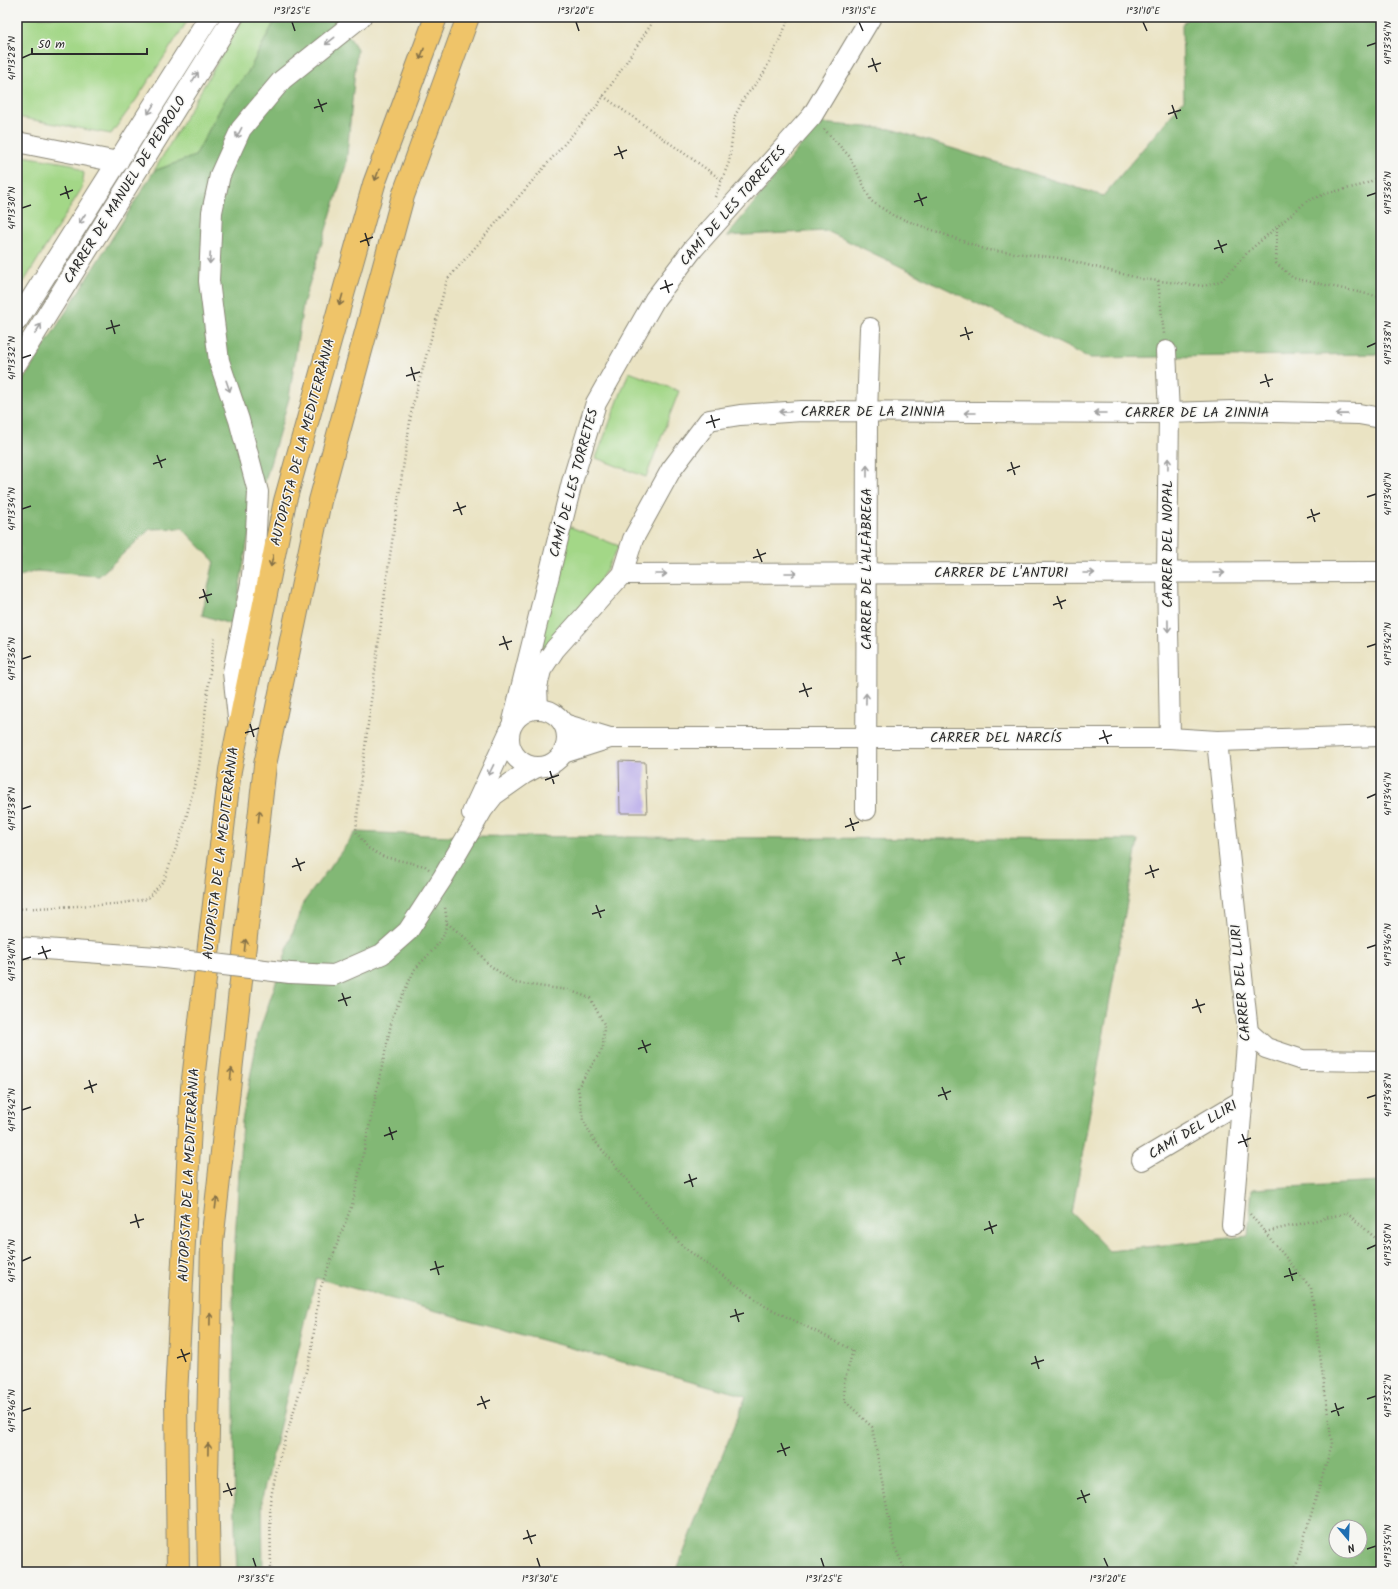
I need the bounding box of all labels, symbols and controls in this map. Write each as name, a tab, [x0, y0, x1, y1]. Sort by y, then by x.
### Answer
text: 1°31'25"E	[273, 3, 312, 19]
text: 1°31'20"E	[558, 3, 596, 19]
text: 1°31'15"E	[842, 3, 877, 19]
text: 1°31'10"E	[1126, 3, 1161, 19]
text: 41°13'34"N	[1380, 21, 1396, 65]
scale bar	[32, 30, 147, 56]
text: 50 m	[38, 35, 65, 54]
text: 41°13'28"N	[4, 36, 20, 80]
one-way arrow	[324, 36, 335, 45]
one-way arrow	[418, 47, 426, 59]
one-way arrow	[192, 71, 200, 83]
street label: CARRER DE MANUEL DE PEDROLO	[58, 92, 192, 288]
one-way arrow	[147, 103, 155, 115]
one-way arrow	[235, 127, 243, 139]
street label: CAMÍ DE LES TORRETES	[674, 140, 792, 271]
one-way arrow	[372, 169, 380, 181]
text: 41°13'36"N	[1380, 171, 1396, 215]
text: 41°13'30"N	[4, 186, 20, 230]
one-way arrow	[78, 213, 86, 224]
one-way arrow	[206, 251, 213, 264]
one-way arrow	[337, 294, 344, 307]
text: 41°13'38"N	[1380, 321, 1396, 365]
one-way arrow	[33, 324, 42, 335]
text: 41°13'32"N	[4, 336, 20, 380]
street label: AUTOPISTA DE LA MEDITERRÀNIA	[265, 336, 341, 548]
one-way arrow	[224, 379, 232, 391]
street label: CARRER DE LA ZINNIA	[801, 401, 945, 423]
street label: CARRER DE LA ZINNIA	[1125, 402, 1269, 424]
street label: CAMÍ DE LES TORRETES	[544, 406, 605, 560]
one-way arrow	[779, 408, 792, 416]
one-way arrow	[964, 409, 977, 417]
one-way arrow	[1094, 409, 1107, 417]
one-way arrow	[1336, 410, 1349, 418]
one-way arrow	[1164, 458, 1172, 471]
one-way arrow	[863, 465, 871, 478]
text: 41°13'40"N	[1380, 472, 1396, 515]
street label: CARRER DEL NOPAL	[1157, 480, 1179, 608]
text: 41°13'34"N	[4, 487, 20, 531]
street label: CARRER DE L'ALFÀBREGA	[856, 488, 878, 650]
one-way arrow	[268, 554, 276, 567]
street label: CARRER DE L'ANTURI	[934, 562, 1068, 584]
one-way arrow	[784, 569, 797, 577]
one-way arrow	[1082, 569, 1095, 577]
one-way arrow	[1212, 569, 1225, 577]
one-way arrow	[654, 570, 667, 578]
one-way arrow	[1164, 619, 1172, 632]
text: 41°13'42"N	[1380, 622, 1396, 666]
text: 41°13'36"N	[4, 637, 20, 681]
one-way arrow	[862, 693, 870, 706]
street label: CARRER DEL NARCÍS	[930, 727, 1063, 749]
street label: AUTOPISTA DE LA MEDITERRÀNIA	[197, 745, 245, 961]
one-way arrow	[487, 764, 494, 776]
text: 41°13'44"N	[1380, 772, 1396, 816]
text: 41°13'38"N	[4, 787, 20, 831]
one-way arrow	[256, 810, 263, 823]
street label: CARRER DEL LLIRI	[1225, 923, 1257, 1043]
text: 41°13'46"N	[1380, 923, 1396, 967]
text: 41°13'40"N	[4, 938, 20, 981]
one-way arrow	[242, 939, 249, 952]
street label: AUTOPISTA DE LA MEDITERRÀNIA	[172, 1068, 206, 1282]
one-way arrow	[228, 1068, 235, 1081]
text: 41°13'48"N	[1380, 1073, 1396, 1117]
text: 41°13'42"N	[4, 1088, 20, 1132]
street label: CAMÍ DEL LLIRI	[1144, 1095, 1242, 1165]
one-way arrow	[212, 1197, 220, 1210]
text: 41°13'50"N	[1380, 1223, 1396, 1266]
text: 41°13'44"N	[4, 1239, 20, 1283]
one-way arrow	[206, 1313, 214, 1326]
text: 41°13'52"N	[1380, 1374, 1396, 1418]
text: 41°13'46"N	[4, 1389, 20, 1433]
one-way arrow	[204, 1443, 212, 1456]
north arrow	[1328, 1519, 1368, 1559]
text: 41°13'54"N	[1380, 1524, 1396, 1568]
text: N	[1345, 1538, 1357, 1557]
text: 1°31'35"E	[237, 1571, 276, 1587]
text: 1°31'30"E	[522, 1571, 559, 1587]
text: 1°31'25"E	[805, 1571, 844, 1587]
text: 1°31'20"E	[1090, 1571, 1128, 1587]

